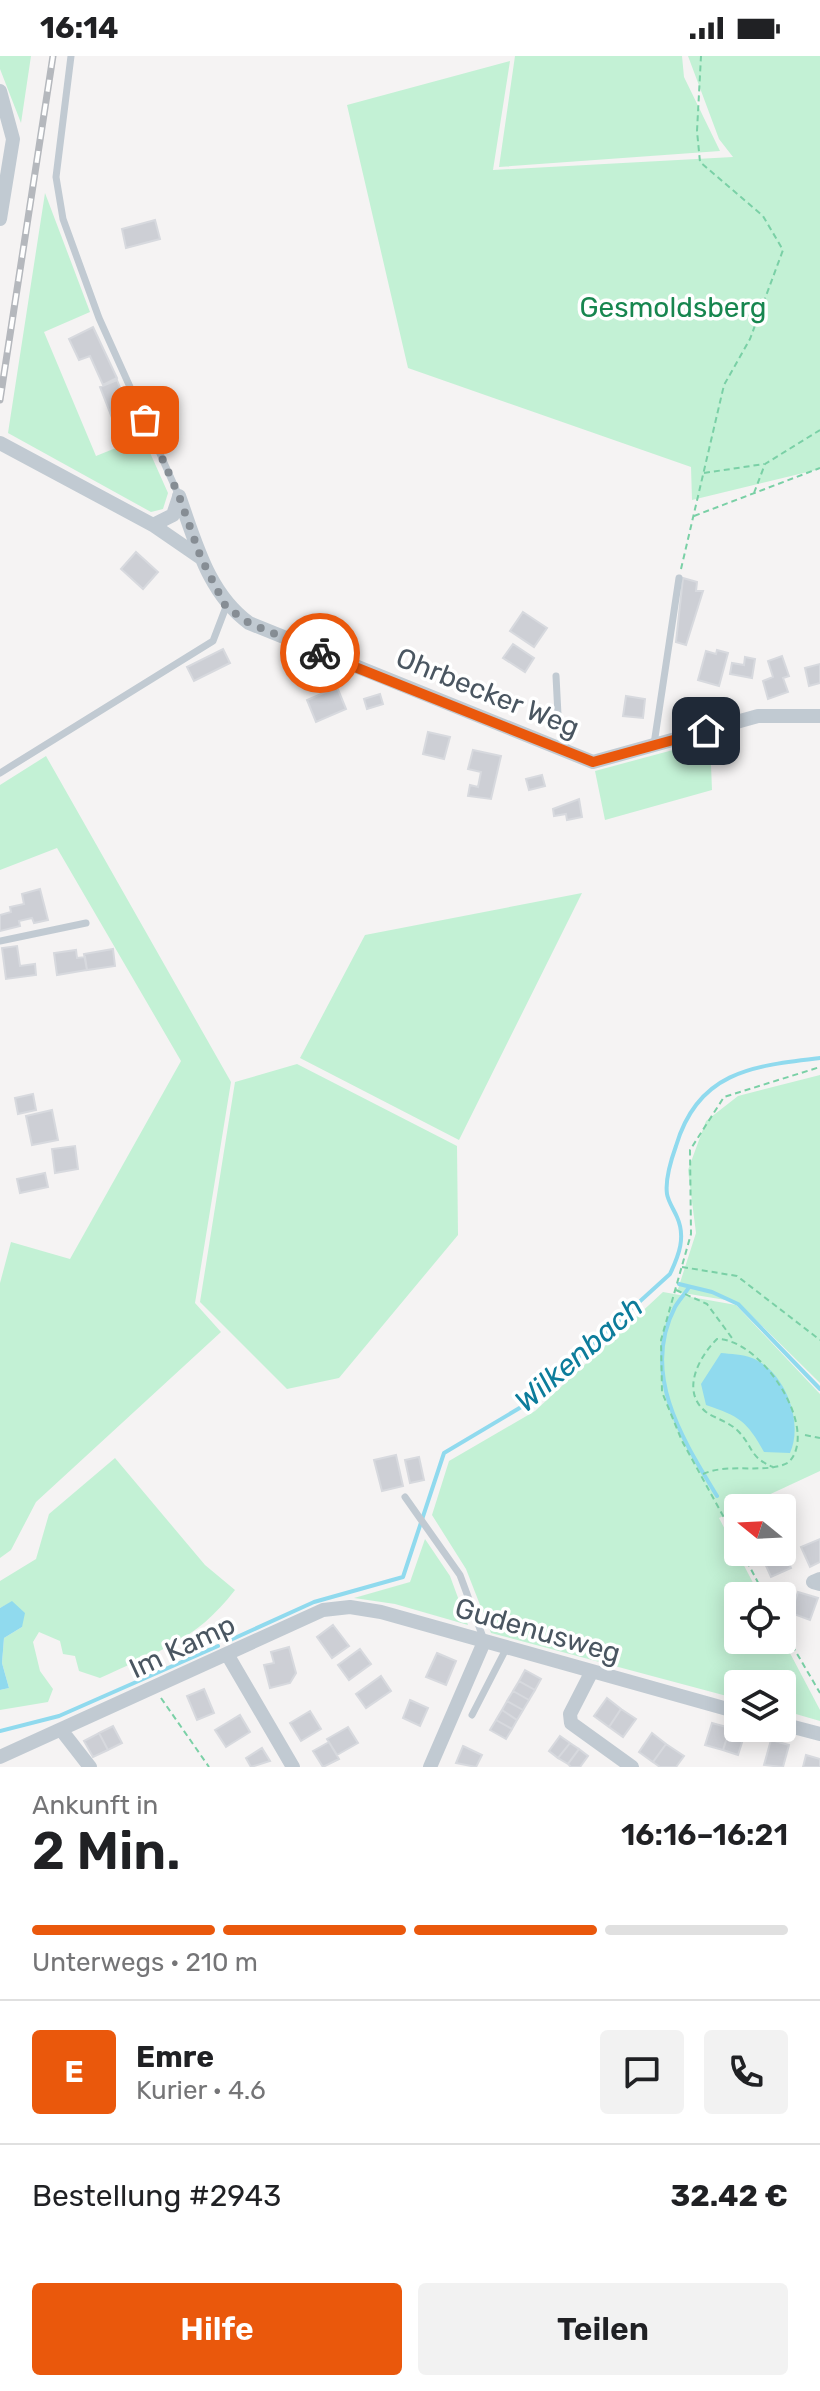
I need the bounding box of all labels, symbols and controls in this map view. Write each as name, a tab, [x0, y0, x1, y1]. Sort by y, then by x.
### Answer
text: 16:14	[40, 10, 119, 46]
park label: Gesmoldsberg	[579, 291, 767, 324]
pin	[111, 386, 179, 454]
icon: bag	[123, 398, 167, 442]
courier	[280, 613, 360, 693]
icon: bike	[298, 631, 342, 675]
street label: Ohrbecker Weg	[391, 641, 584, 744]
pin	[672, 697, 740, 765]
icon: home	[684, 709, 728, 753]
water label: Wilkenbach	[507, 1289, 651, 1419]
north arrow	[724, 1494, 796, 1566]
map controls	[724, 1494, 796, 1742]
button: locate	[724, 1582, 796, 1654]
street label: Gudenusweg	[451, 1591, 624, 1670]
street label: Im Kamp	[124, 1608, 240, 1685]
button: layers	[724, 1670, 796, 1742]
text: Ankunft in	[32, 1790, 158, 1821]
text: 16:16–16:21	[621, 1817, 788, 1853]
text: 2 Min.	[32, 1820, 181, 1882]
text: Unterwegs · 210 m	[32, 1947, 258, 1978]
button: chat	[600, 2030, 684, 2114]
button: phone	[704, 2030, 788, 2114]
text: Emre	[136, 2039, 214, 2075]
text: E	[64, 2054, 84, 2090]
text: Kurier · 4.6	[136, 2075, 266, 2106]
text: Bestellung #2943	[32, 2178, 281, 2214]
text: 32.42 €	[670, 2178, 788, 2214]
button: Hilfe	[32, 2283, 402, 2375]
button: Teilen	[418, 2283, 788, 2375]

